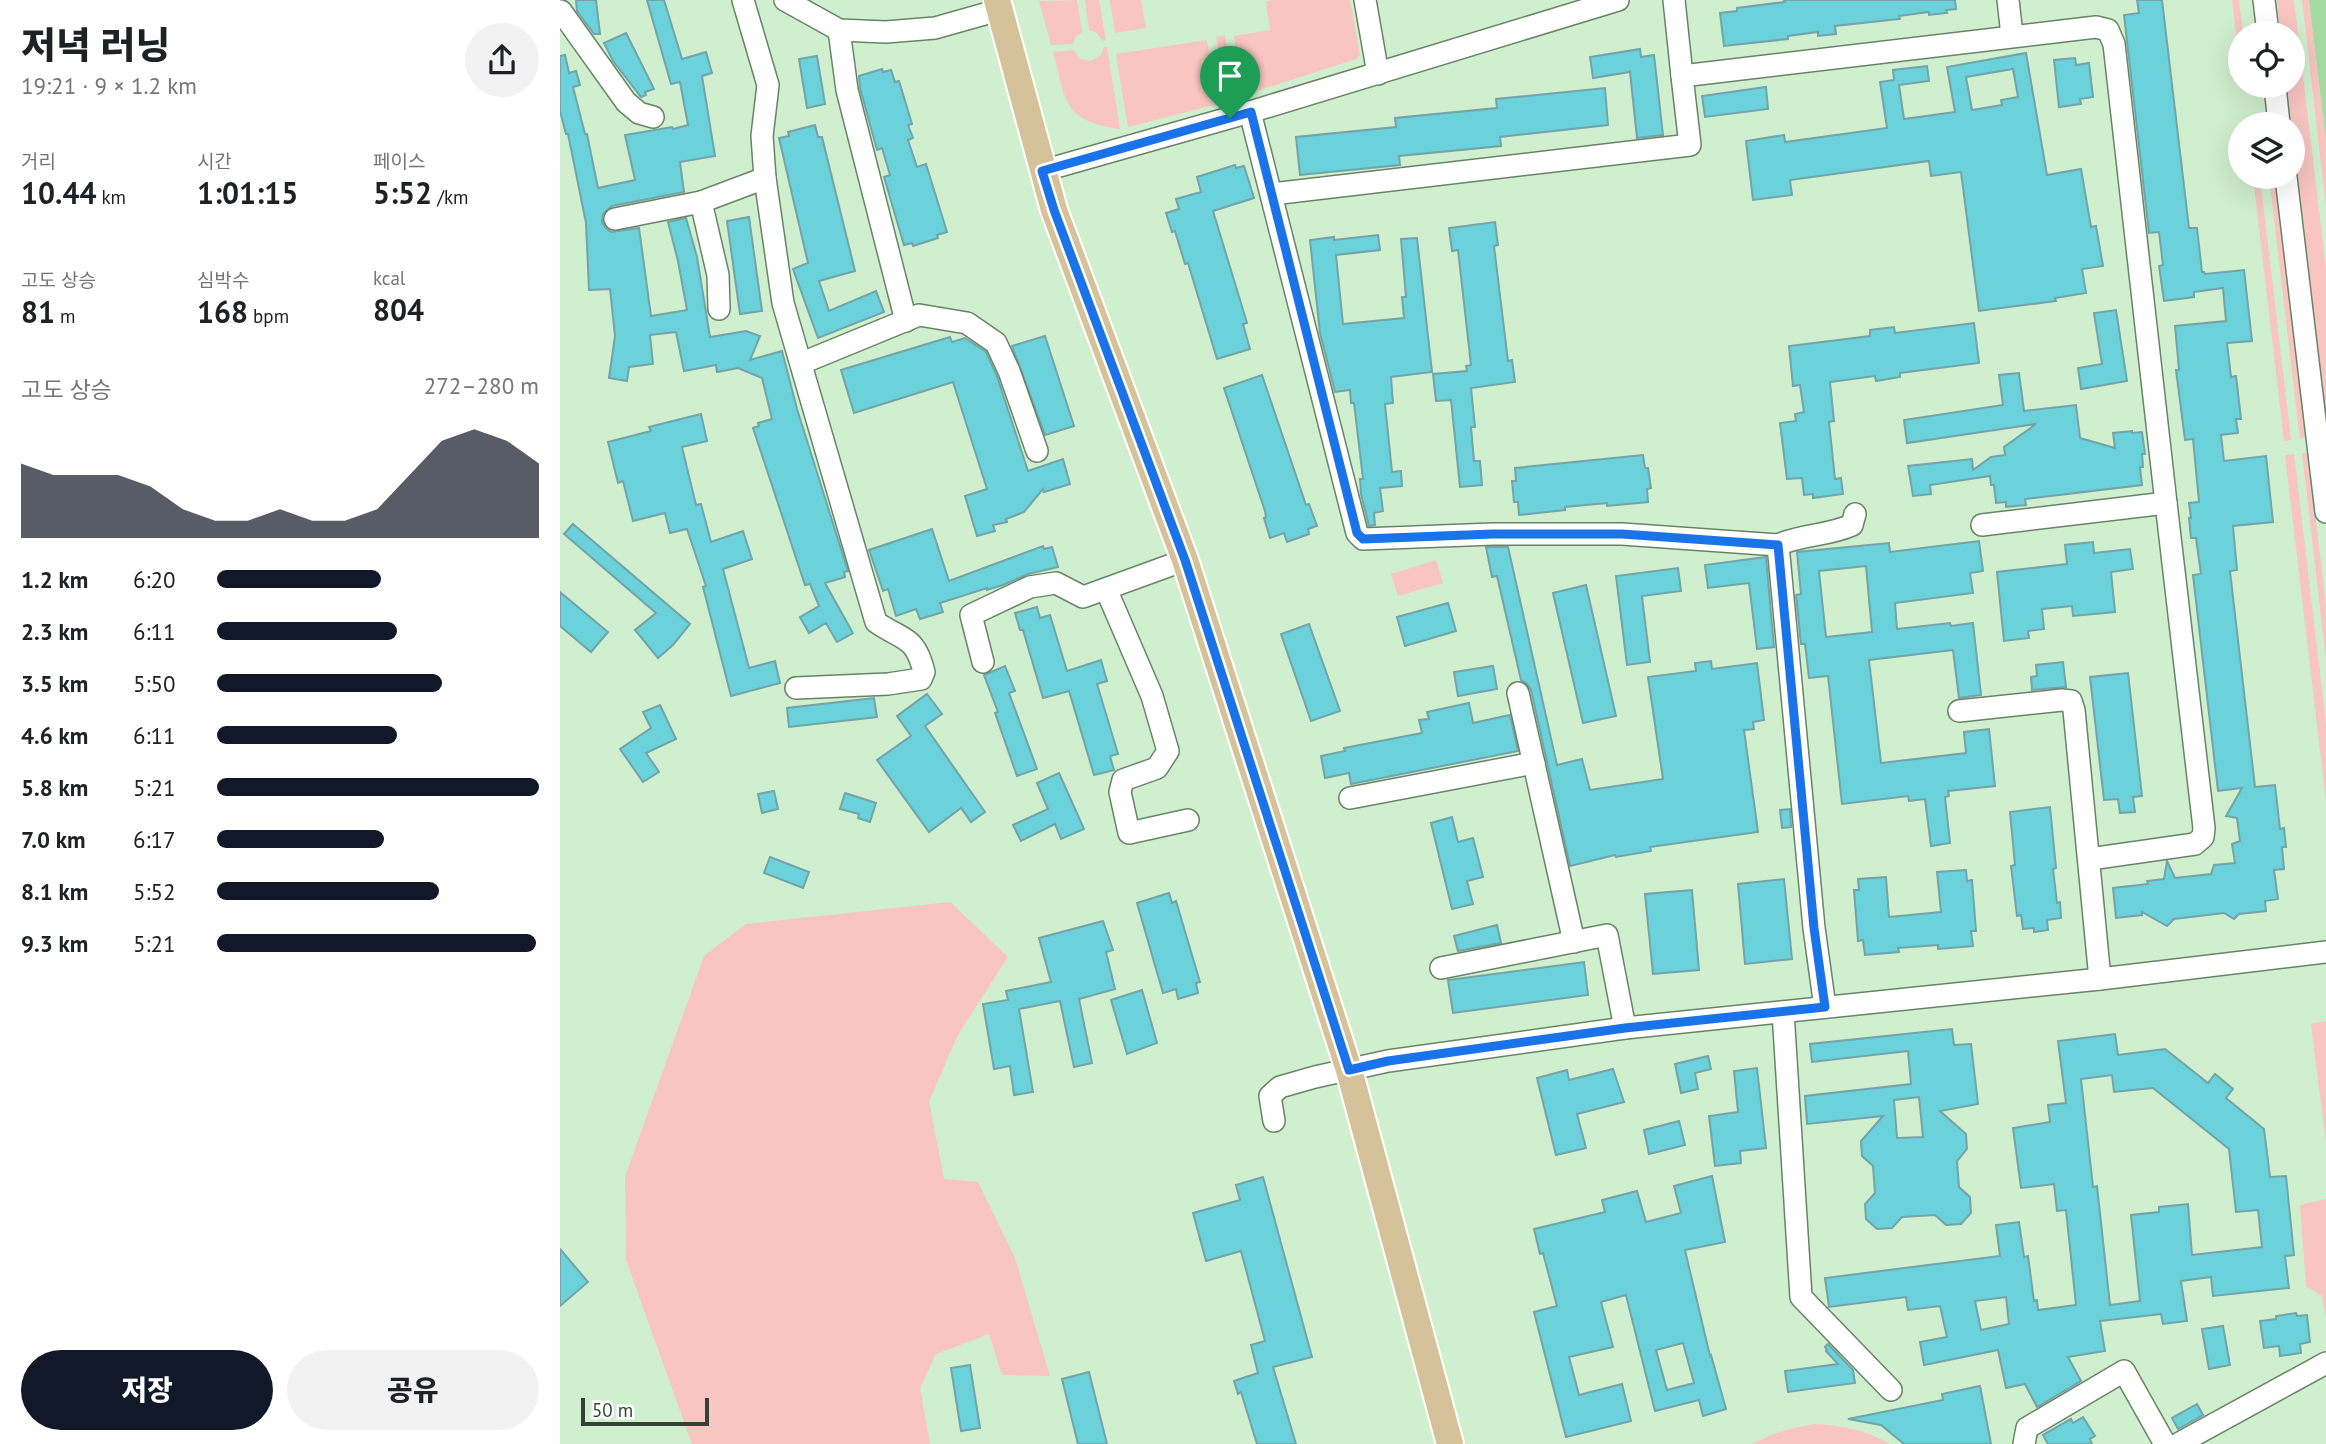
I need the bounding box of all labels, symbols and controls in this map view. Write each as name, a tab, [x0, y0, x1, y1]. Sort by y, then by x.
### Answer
text: 저녁 러닝	[21, 20, 170, 69]
map controls	[2228, 21, 2305, 189]
button: locate	[2228, 21, 2305, 98]
button: share	[465, 23, 539, 97]
pin	[1200, 46, 1260, 118]
icon: arrive	[1211, 57, 1249, 95]
text: 19:21 · 9 × 1.2 km	[21, 71, 197, 100]
button: layers	[2228, 112, 2305, 189]
text: 거리	[21, 149, 56, 173]
text: 시간	[197, 149, 232, 173]
text: 페이스	[373, 149, 425, 173]
text: 10.44	[21, 173, 96, 212]
text: 1:01:15	[197, 173, 298, 212]
text: 5:52	[373, 173, 432, 212]
text: km	[96, 185, 126, 209]
text: /km	[432, 185, 468, 209]
text: kcal	[373, 266, 405, 290]
text: 고도 상승	[21, 268, 96, 292]
text: 심박수	[197, 268, 249, 292]
text: 804	[373, 290, 424, 329]
text: 81	[21, 292, 55, 331]
text: 168	[197, 292, 248, 331]
text: m	[55, 304, 76, 328]
text: bpm	[248, 304, 289, 328]
text: 272–280 m	[424, 371, 539, 400]
text: 고도 상승	[21, 375, 112, 404]
text: 1.2 km	[21, 565, 88, 594]
text: 6:20	[133, 565, 176, 594]
text: 2.3 km	[21, 617, 88, 646]
text: 6:11	[133, 617, 176, 646]
text: 3.5 km	[21, 669, 88, 698]
text: 5:50	[133, 669, 176, 698]
text: 4.6 km	[21, 721, 88, 750]
text: 6:11	[133, 721, 176, 750]
text: 5.8 km	[21, 773, 88, 802]
text: 5:21	[133, 773, 176, 802]
text: 7.0 km	[21, 825, 86, 854]
text: 6:17	[133, 825, 176, 854]
text: 8.1 km	[21, 877, 88, 906]
text: 5:52	[133, 877, 176, 906]
text: 9.3 km	[21, 929, 88, 958]
text: 5:21	[133, 929, 176, 958]
button: 저장	[21, 1350, 273, 1430]
button: 공유	[287, 1350, 539, 1430]
scale bar	[581, 1395, 709, 1427]
text: 50 m	[592, 1398, 633, 1422]

